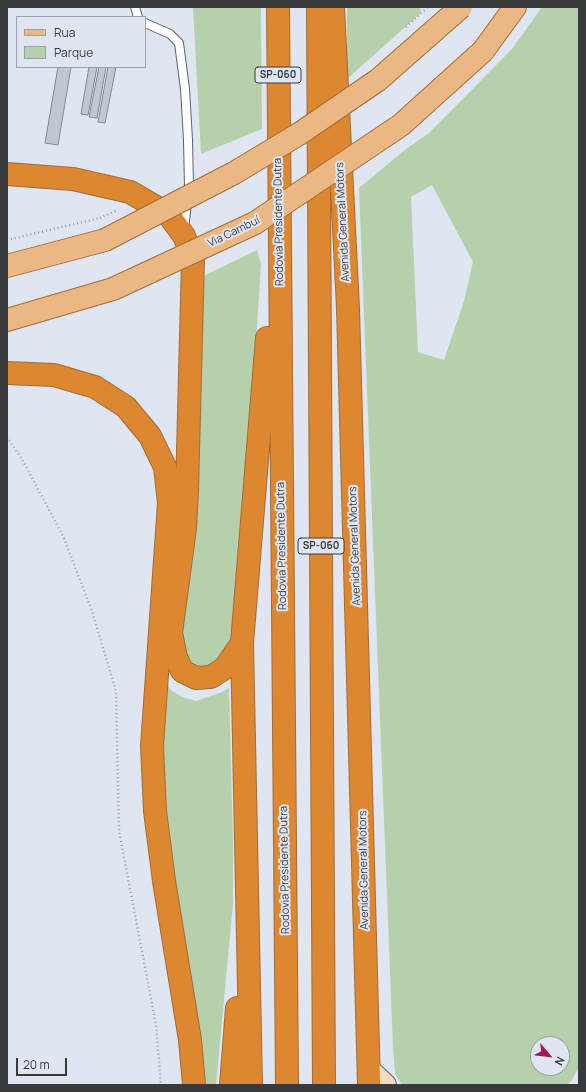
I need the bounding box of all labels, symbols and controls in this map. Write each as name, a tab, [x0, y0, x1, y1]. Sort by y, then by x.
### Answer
legend	[16, 16, 146, 68]
text: Rua	[54, 24, 75, 41]
text: Parque	[54, 44, 93, 61]
road number: SP-060	[255, 67, 301, 83]
street label: Rodovia Presidente Dutra	[271, 158, 287, 286]
street label: Avenida General Motors	[333, 162, 353, 282]
street label: Via Cambuí	[206, 214, 262, 250]
street label: Rodovia Presidente Dutra	[274, 482, 290, 610]
street label: Avenida General Motors	[346, 486, 364, 606]
road number: SP-060	[298, 538, 344, 554]
street label: Rodovia Presidente Dutra	[277, 806, 293, 934]
street label: Avenida General Motors	[356, 810, 372, 930]
north arrow	[530, 1036, 570, 1076]
scale bar	[18, 1050, 69, 1076]
text: N	[552, 1054, 569, 1068]
text: 20 m	[23, 1056, 50, 1073]

